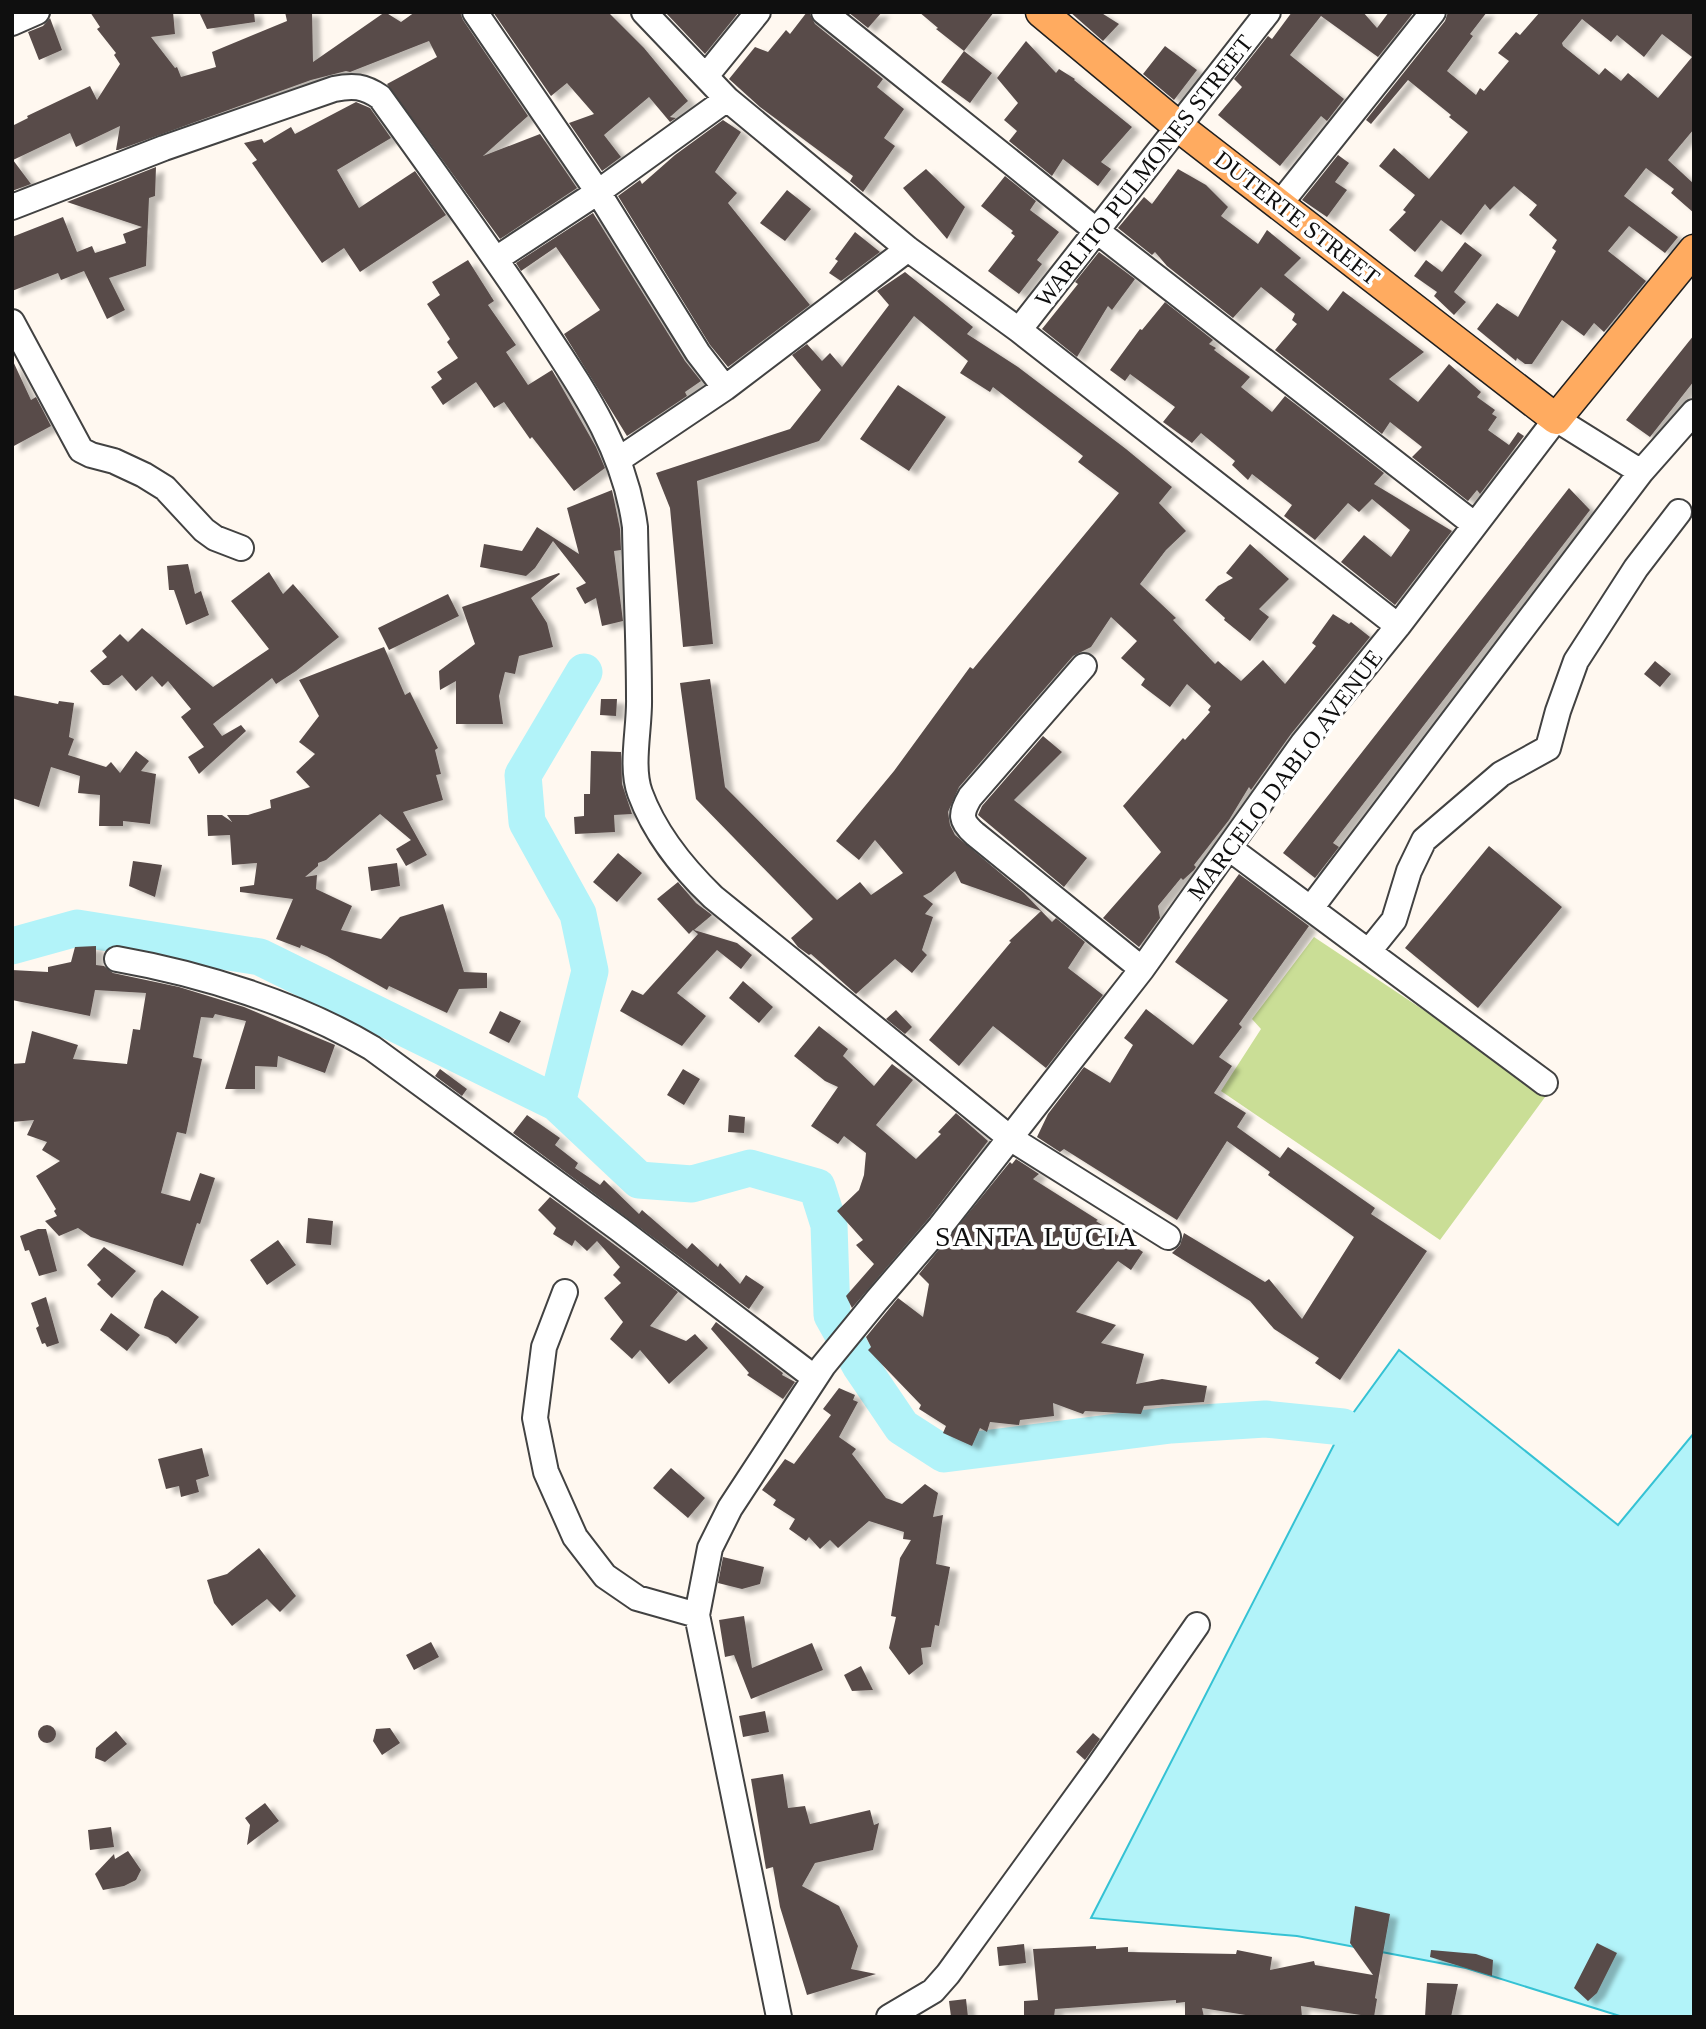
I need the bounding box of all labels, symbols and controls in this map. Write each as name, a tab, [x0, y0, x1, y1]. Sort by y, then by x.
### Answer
street label: WARLITO PULMONES STREET	[1030, 30, 1258, 312]
street label: DUTERTE STREET	[1209, 146, 1385, 291]
street label: MARCELO DABLO AVENUE	[1182, 645, 1388, 905]
district label: SANTA LUCIA	[935, 1221, 1139, 1252]

